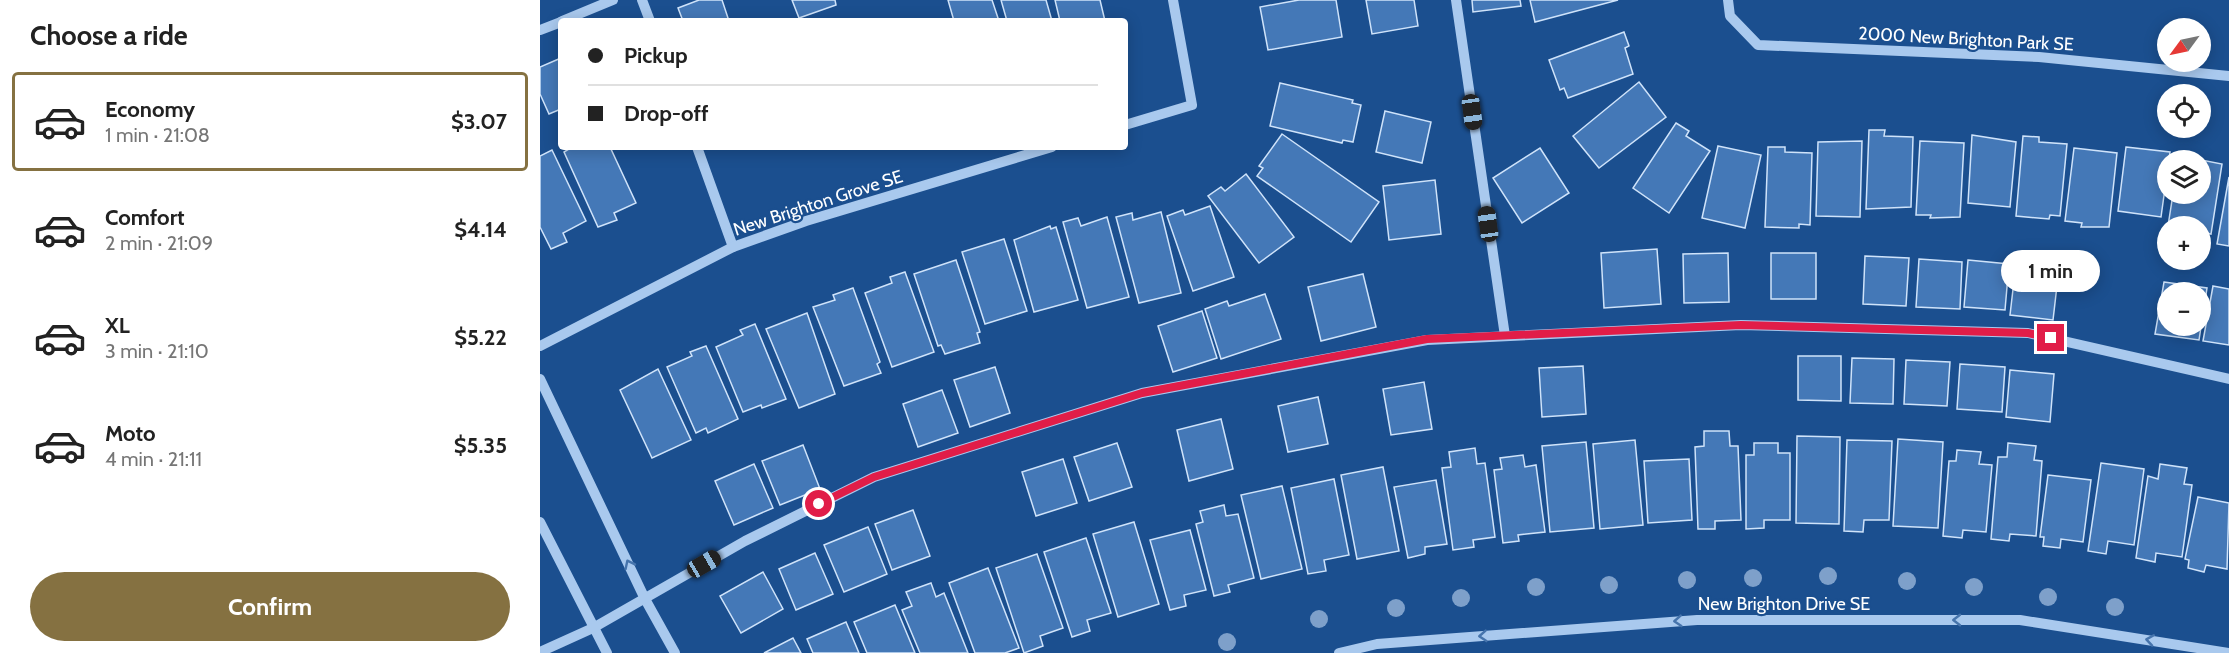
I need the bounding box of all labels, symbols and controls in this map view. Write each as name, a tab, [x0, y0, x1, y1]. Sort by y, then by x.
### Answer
north arrow	[2157, 18, 2211, 72]
map controls	[2157, 18, 2211, 336]
text: Choose a ride	[30, 19, 188, 52]
street label: 2000 New Brighton Park SE	[1858, 22, 2074, 56]
text: Pickup	[624, 42, 688, 69]
button: locate	[2157, 84, 2211, 138]
car	[1461, 93, 1483, 131]
icon: car	[33, 95, 87, 149]
text: Economy	[105, 96, 195, 123]
text: Drop-off	[624, 100, 708, 127]
text: $3.07	[451, 108, 507, 135]
text: 1 min · 21:08	[105, 123, 210, 147]
button: layers	[2157, 150, 2211, 204]
street label: New Brighton Grove SE	[730, 165, 906, 241]
icon: car	[33, 203, 87, 257]
text: Comfort	[105, 204, 184, 231]
car	[1477, 205, 1499, 243]
text: $4.14	[454, 216, 507, 243]
button: +	[2157, 216, 2211, 270]
text: 2 min · 21:09	[105, 231, 213, 255]
callout: 1 min	[2002, 251, 2101, 293]
text: 1 min	[2028, 259, 2073, 283]
button: −	[2157, 282, 2211, 336]
icon: car	[33, 311, 87, 365]
text: XL	[105, 312, 130, 339]
text: $5.22	[454, 324, 507, 351]
route end	[2037, 324, 2064, 351]
text: 3 min · 21:10	[105, 339, 209, 363]
icon: car	[33, 419, 87, 473]
text: Moto	[105, 420, 156, 447]
text: $5.35	[454, 432, 507, 459]
text: 4 min · 21:11	[105, 447, 202, 471]
route start	[805, 490, 832, 517]
car	[684, 547, 724, 581]
one-way arrow	[624, 560, 636, 571]
button: Confirm	[30, 572, 510, 641]
street label: New Brighton Drive SE	[1698, 593, 1870, 615]
one-way arrow	[1673, 614, 1682, 627]
one-way arrow	[1952, 614, 1961, 626]
one-way arrow	[1479, 629, 1488, 642]
one-way arrow	[2145, 634, 2155, 647]

